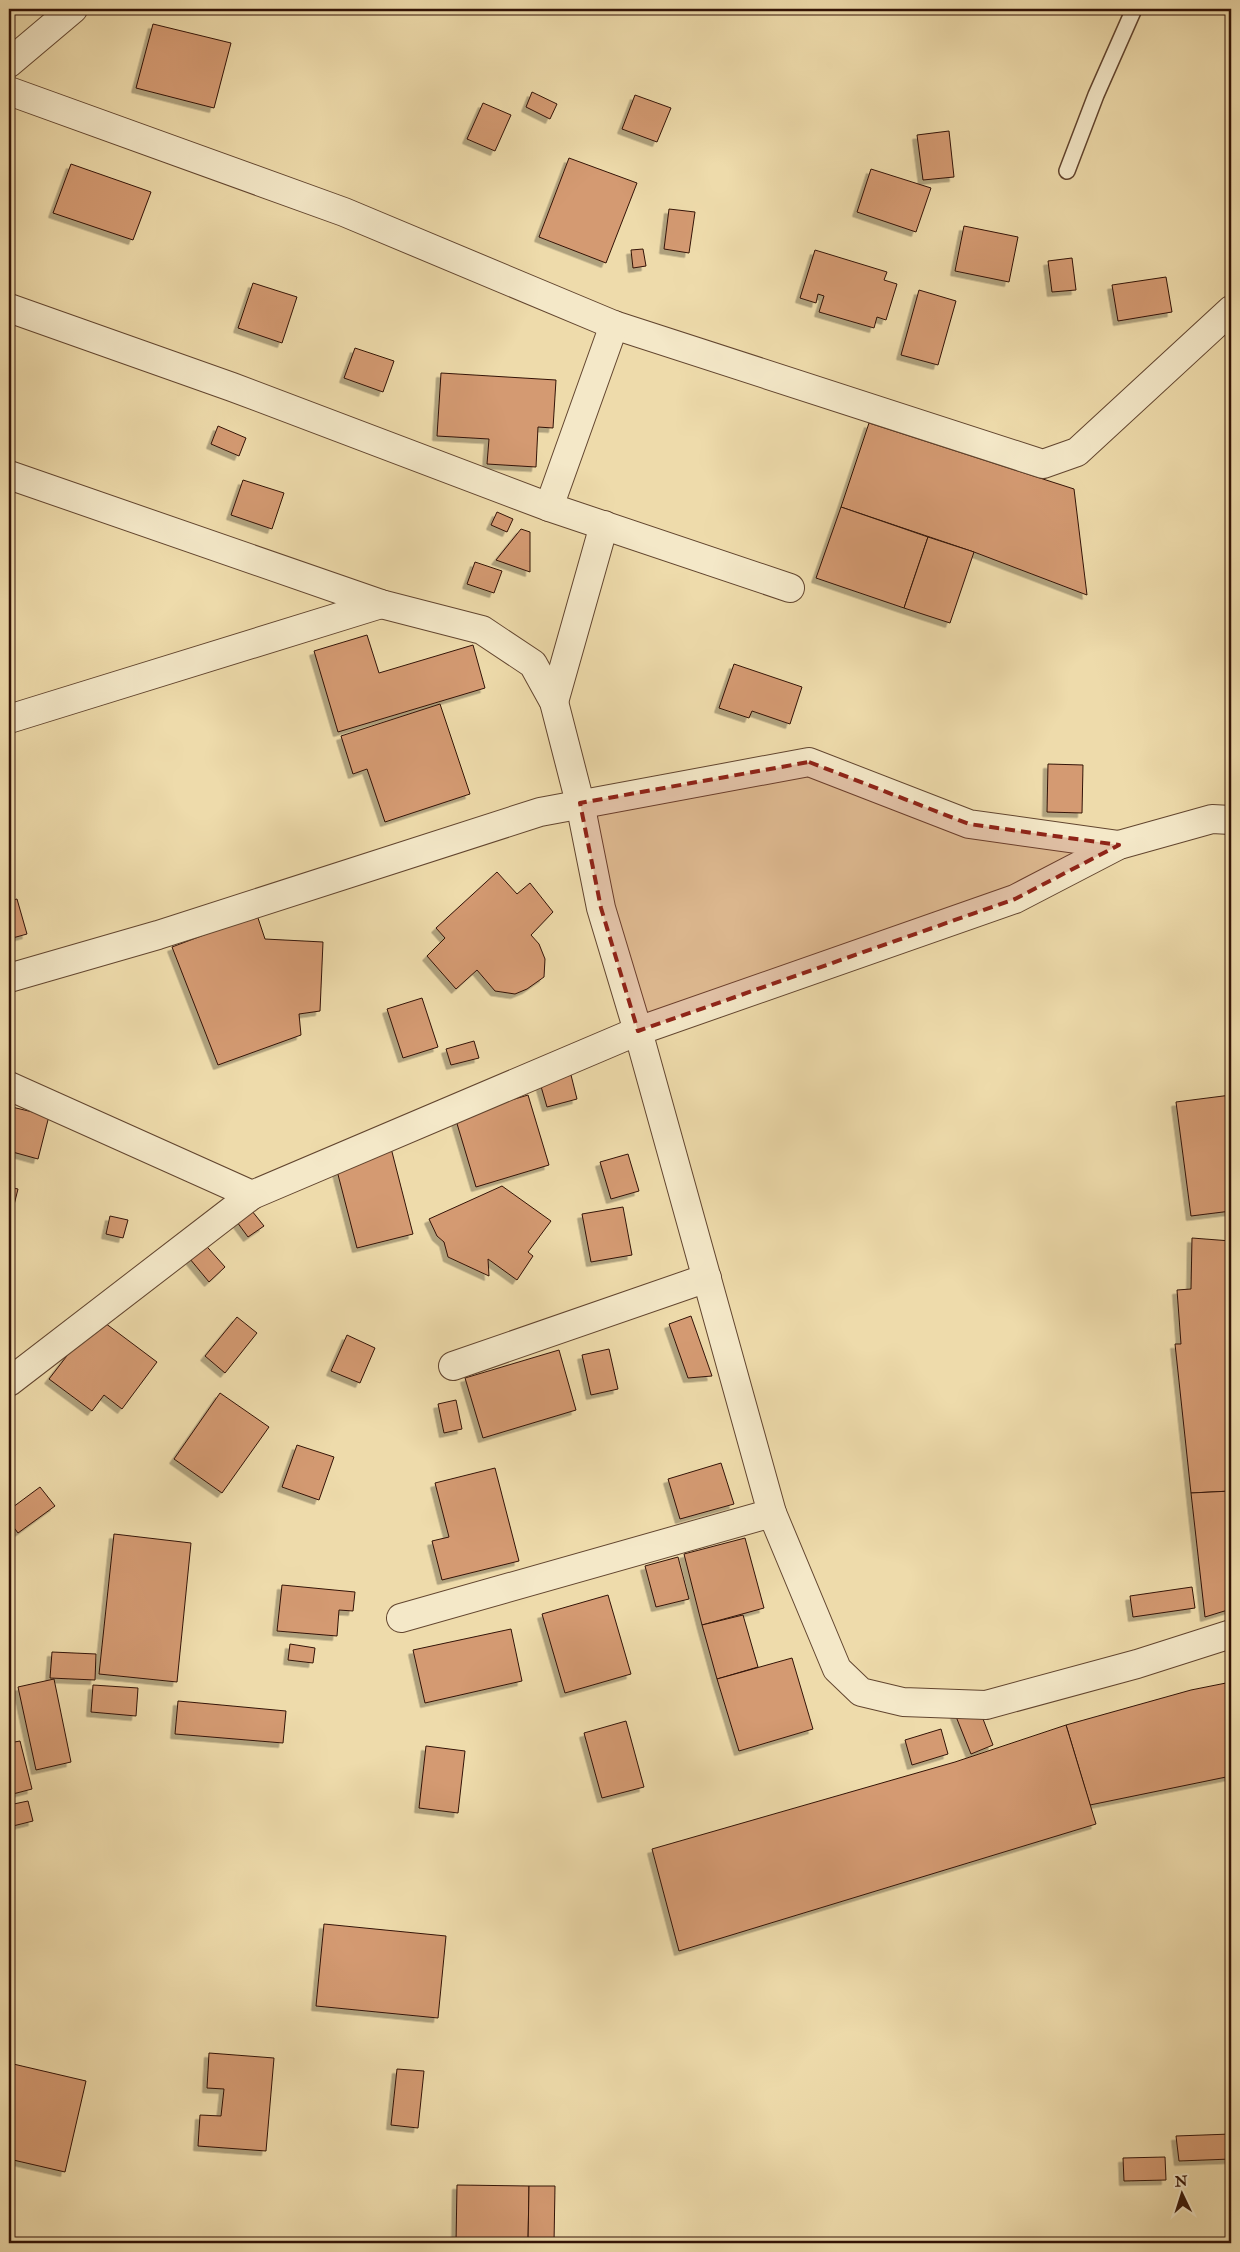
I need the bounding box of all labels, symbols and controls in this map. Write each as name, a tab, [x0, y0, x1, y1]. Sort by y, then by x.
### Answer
north arrow	[1158, 2170, 1208, 2220]
text: N	[1173, 2173, 1188, 2191]

